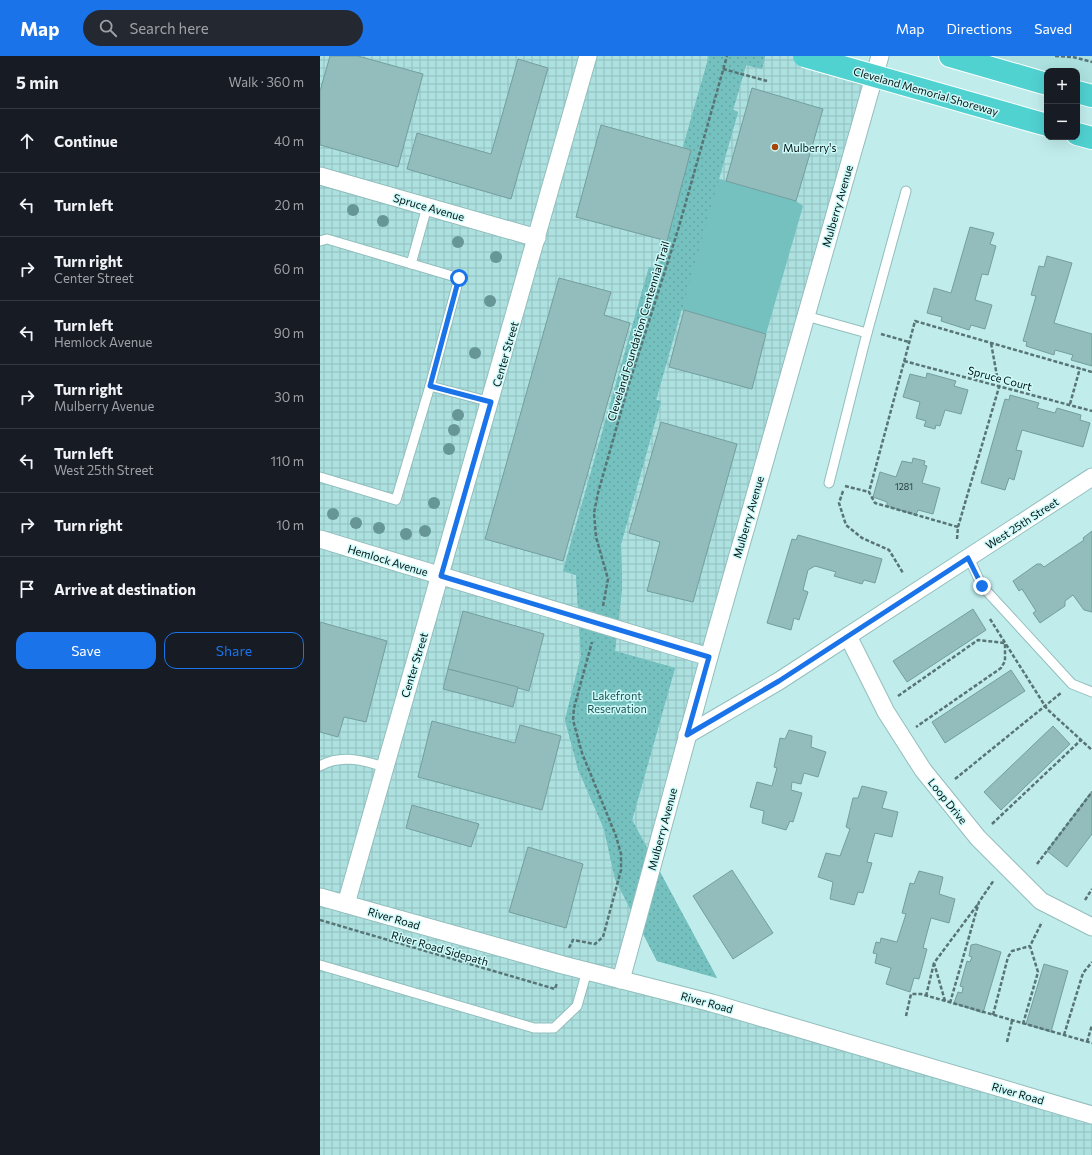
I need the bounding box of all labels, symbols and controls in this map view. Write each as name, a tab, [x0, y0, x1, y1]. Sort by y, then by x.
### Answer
search box	[83, 10, 363, 46]
text: Map	[20, 17, 59, 40]
icon: search	[97, 17, 119, 39]
text: Search here	[129, 19, 209, 37]
text: Map	[896, 20, 925, 37]
text: Directions	[947, 20, 1012, 37]
text: Saved	[1034, 20, 1072, 37]
street label: Cleveland Memorial Shoreway	[852, 64, 1000, 118]
map controls	[1044, 68, 1080, 140]
button: +	[1044, 68, 1080, 104]
text: 5 min	[16, 72, 59, 93]
text: Walk · 360 m	[229, 74, 304, 90]
button: −	[1044, 104, 1080, 140]
icon: ahead	[16, 130, 38, 152]
text: Continue	[54, 132, 118, 150]
text: 40 m	[274, 133, 304, 149]
place label: Mulberry's	[783, 141, 836, 154]
marker: Mulberry's	[770, 142, 780, 152]
street label: Mulberry Avenue	[819, 163, 855, 249]
street label: Spruce Avenue	[392, 191, 466, 223]
icon: left	[16, 194, 38, 216]
text: Turn left	[54, 196, 113, 214]
text: 20 m	[275, 197, 304, 213]
street label: Cleveland Foundation Centennial Trail	[604, 239, 672, 423]
text: Turn right	[54, 252, 123, 270]
icon: right	[16, 258, 38, 280]
text: 60 m	[274, 261, 304, 277]
route start	[450, 269, 468, 287]
text: Center Street	[54, 270, 134, 286]
text: Turn left	[54, 316, 113, 334]
street label: Center Street	[489, 319, 521, 388]
icon: left	[16, 322, 38, 344]
text: 90 m	[274, 325, 304, 341]
text: Hemlock Avenue	[54, 334, 152, 350]
street label: Spruce Court	[966, 363, 1034, 393]
text: Turn right	[54, 380, 123, 398]
icon: right	[16, 386, 38, 408]
text: 30 m	[274, 389, 304, 405]
text: Mulberry Avenue	[54, 398, 154, 414]
text: Turn left	[54, 444, 113, 462]
icon: left	[16, 450, 38, 472]
text: 110 m	[271, 453, 304, 469]
text: West 25th Street	[54, 462, 154, 478]
street label: Mulberry Avenue	[730, 474, 766, 560]
house number: 1281	[895, 481, 913, 492]
street label: West 25th Street	[983, 494, 1061, 551]
icon: right	[16, 514, 38, 536]
text: Turn right	[54, 516, 123, 534]
text: 10 m	[276, 517, 304, 533]
street label: Hemlock Avenue	[346, 542, 430, 578]
route end	[973, 577, 991, 595]
icon: arrive	[16, 578, 38, 600]
text: Arrive at destination	[54, 580, 196, 598]
street label: Center Street	[398, 630, 430, 699]
button: Save	[16, 632, 156, 669]
button: Share	[164, 632, 304, 669]
park label: Lakefront Reservation	[587, 689, 647, 715]
street label: Loop Drive	[926, 776, 970, 826]
street label: Mulberry Avenue	[645, 786, 679, 872]
street label: River Road	[366, 904, 422, 932]
street label: River Road Sidepath	[390, 928, 490, 968]
street label: River Road	[679, 989, 735, 1015]
street label: River Road	[990, 1079, 1046, 1107]

